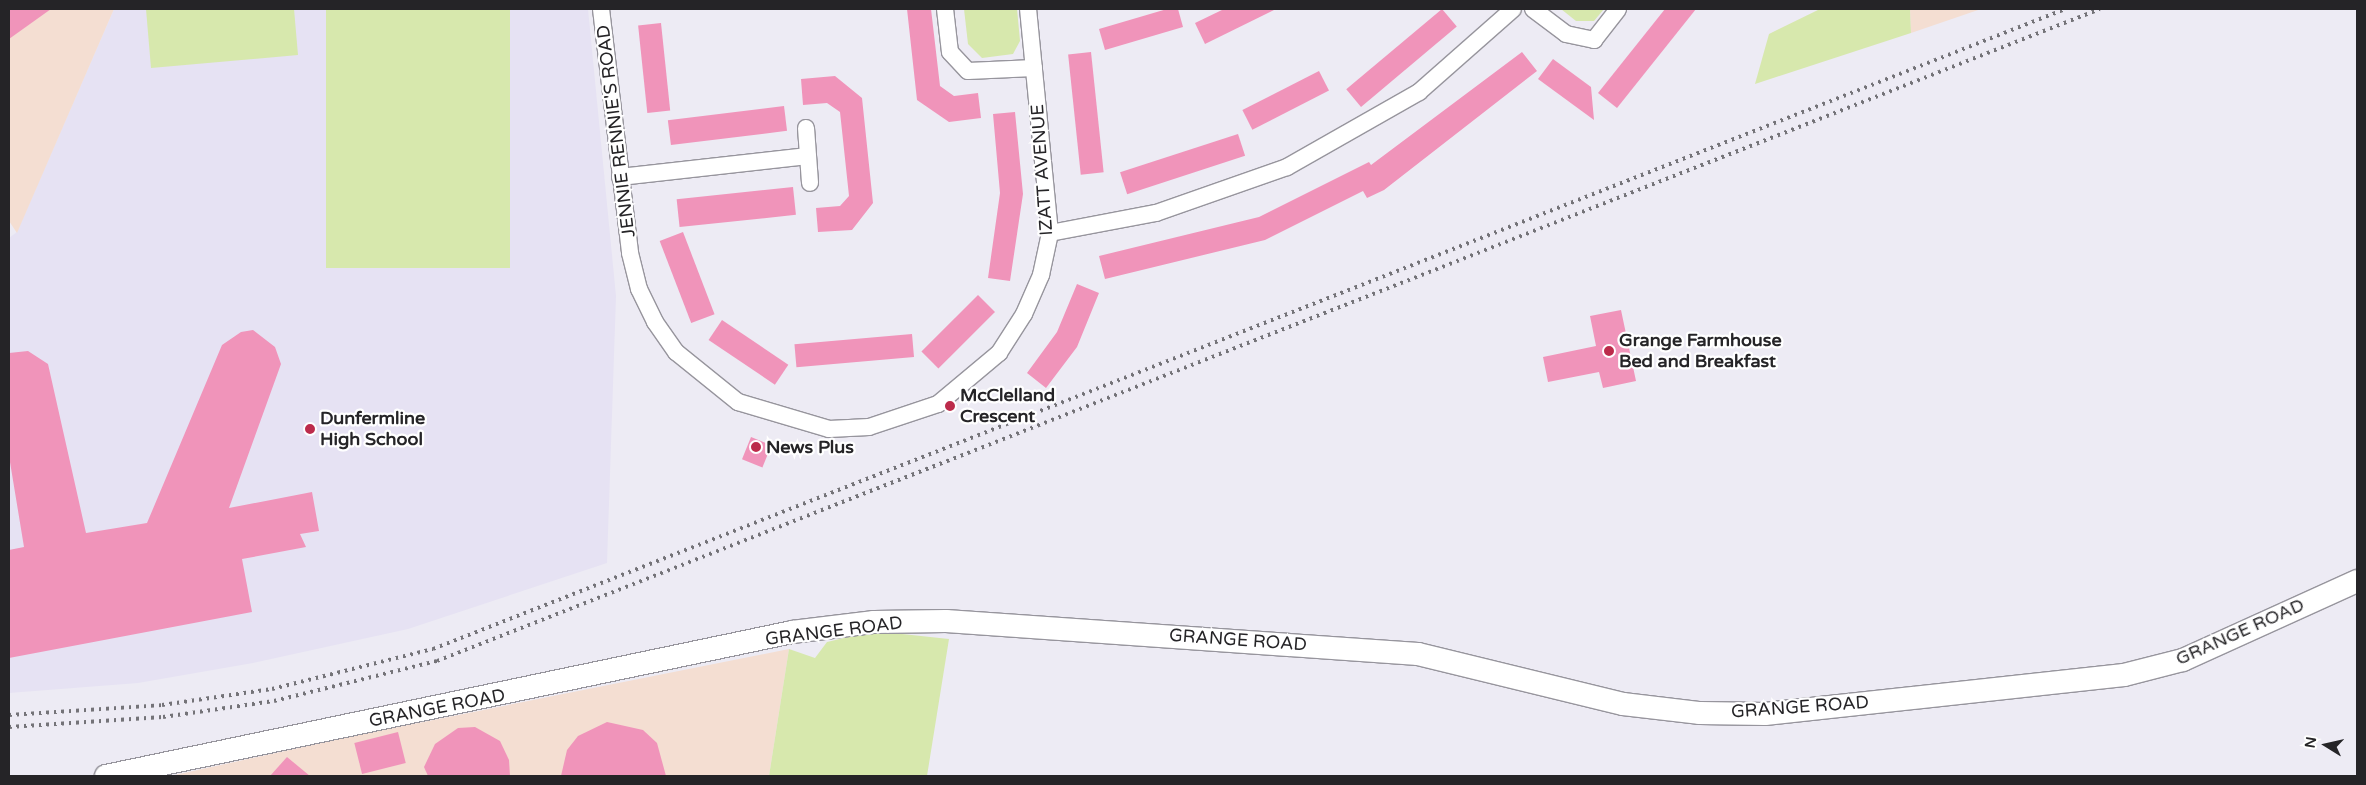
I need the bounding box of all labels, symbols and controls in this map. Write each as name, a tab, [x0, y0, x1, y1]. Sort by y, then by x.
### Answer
street label: JENNIE RENNIE'S ROAD	[592, 24, 640, 238]
street label: IZATT AVENUE	[1027, 104, 1057, 236]
place label: Grange Farmhouse Bed and Breakfast	[1619, 330, 1782, 372]
marker: Grange Farmhouse Bed and Breakfast	[1603, 345, 1615, 357]
place label: McClelland Crescent	[960, 385, 1055, 428]
marker: McClelland Crescent	[944, 400, 956, 412]
place label: Dunfermline High School	[320, 408, 425, 450]
marker: Dunfermline High School	[304, 423, 316, 435]
place label: News Plus	[766, 436, 854, 458]
marker: News Plus	[750, 441, 762, 453]
street label: GRANGE ROAD	[2172, 594, 2308, 670]
street label: GRANGE ROAD	[764, 612, 904, 650]
street label: GRANGE ROAD	[1168, 624, 1308, 656]
street label: GRANGE ROAD	[367, 684, 507, 732]
street label: GRANGE ROAD	[1730, 691, 1870, 723]
north arrow	[2301, 720, 2351, 770]
text: N	[2301, 735, 2320, 749]

